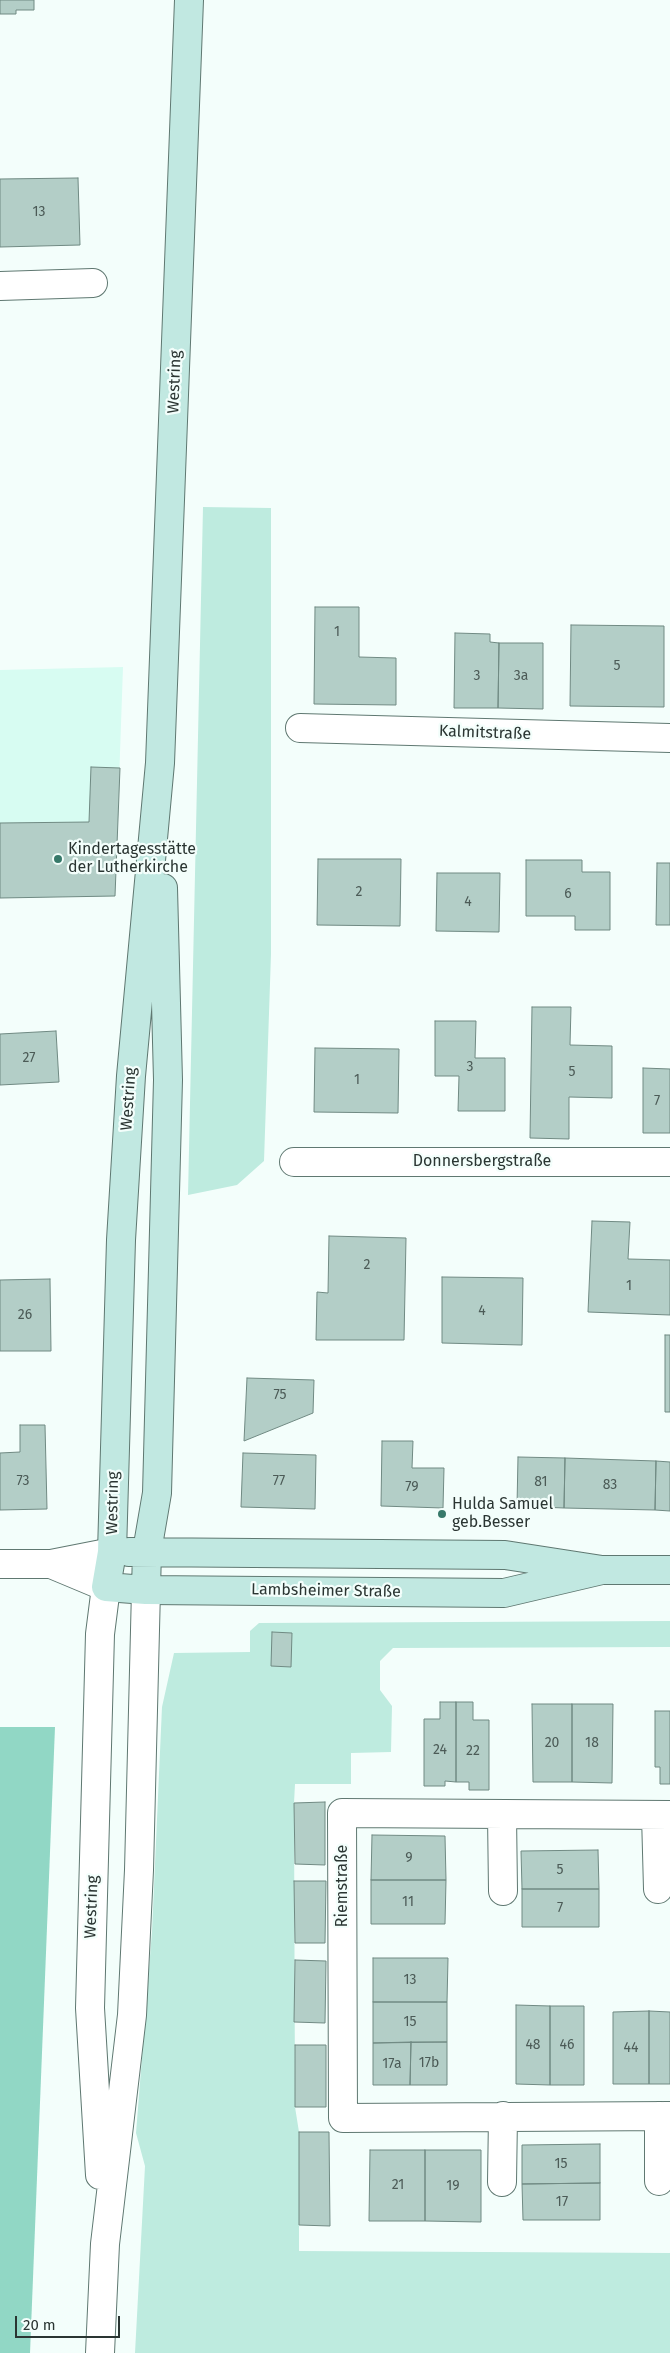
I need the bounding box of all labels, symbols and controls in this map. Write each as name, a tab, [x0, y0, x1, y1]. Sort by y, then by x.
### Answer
house number: 13	[32, 204, 46, 220]
street label: Westring	[164, 350, 186, 414]
house number: 1	[334, 624, 340, 640]
house number: 5	[613, 658, 621, 674]
house number: 3	[474, 668, 480, 684]
house number: 3a	[514, 668, 528, 684]
street label: Kalmitstraße	[439, 722, 531, 744]
place label: Kindertagesstätte der Lutherkirche	[68, 840, 196, 878]
marker: Kindertagesstätte der Lutherkirche	[52, 853, 64, 865]
house number: 2	[356, 884, 362, 900]
house number: 6	[564, 886, 572, 902]
house number: 4	[464, 894, 472, 910]
house number: 27	[22, 1050, 36, 1066]
house number: 3	[467, 1059, 473, 1075]
house number: 5	[568, 1064, 576, 1080]
street label: Westring	[117, 1067, 141, 1131]
house number: 1	[354, 1072, 360, 1088]
house number: 7	[654, 1093, 660, 1109]
street label: Donnersbergstraße	[413, 1152, 551, 1172]
house number: 2	[364, 1257, 370, 1273]
house number: 1	[626, 1278, 632, 1294]
house number: 4	[478, 1303, 486, 1319]
house number: 26	[18, 1307, 32, 1323]
house number: 75	[273, 1387, 287, 1403]
street label: Westring	[103, 1471, 123, 1535]
house number: 73	[16, 1473, 30, 1489]
house number: 77	[273, 1473, 285, 1489]
house number: 81	[534, 1474, 548, 1490]
house number: 83	[603, 1477, 617, 1493]
house number: 79	[405, 1479, 419, 1495]
place label: Hulda Samuel geb.Besser	[452, 1495, 553, 1533]
marker: Hulda Samuel geb.Besser	[436, 1508, 448, 1520]
street label: Lambsheimer Straße	[251, 1580, 401, 1602]
house number: 20	[545, 1735, 559, 1751]
house number: 18	[585, 1735, 599, 1751]
house number: 24	[433, 1742, 447, 1758]
house number: 22	[466, 1743, 480, 1759]
street label: Riemstraße	[333, 1845, 353, 1927]
house number: 9	[405, 1850, 413, 1866]
house number: 5	[556, 1862, 564, 1878]
street label: Westring	[81, 1875, 103, 1939]
house number: 11	[402, 1894, 414, 1910]
house number: 7	[557, 1900, 563, 1916]
house number: 13	[403, 1972, 417, 1988]
house number: 15	[403, 2014, 417, 2030]
house number: 48	[525, 2037, 541, 2053]
house number: 46	[560, 2037, 574, 2053]
house number: 44	[624, 2040, 638, 2056]
house number: 17b	[419, 2055, 439, 2071]
house number: 17a	[382, 2056, 402, 2072]
house number: 15	[554, 2156, 568, 2172]
house number: 21	[392, 2177, 404, 2193]
house number: 19	[446, 2178, 460, 2194]
house number: 17	[556, 2194, 568, 2210]
scale bar	[18, 2306, 122, 2338]
text: 20 m	[23, 2316, 56, 2334]

